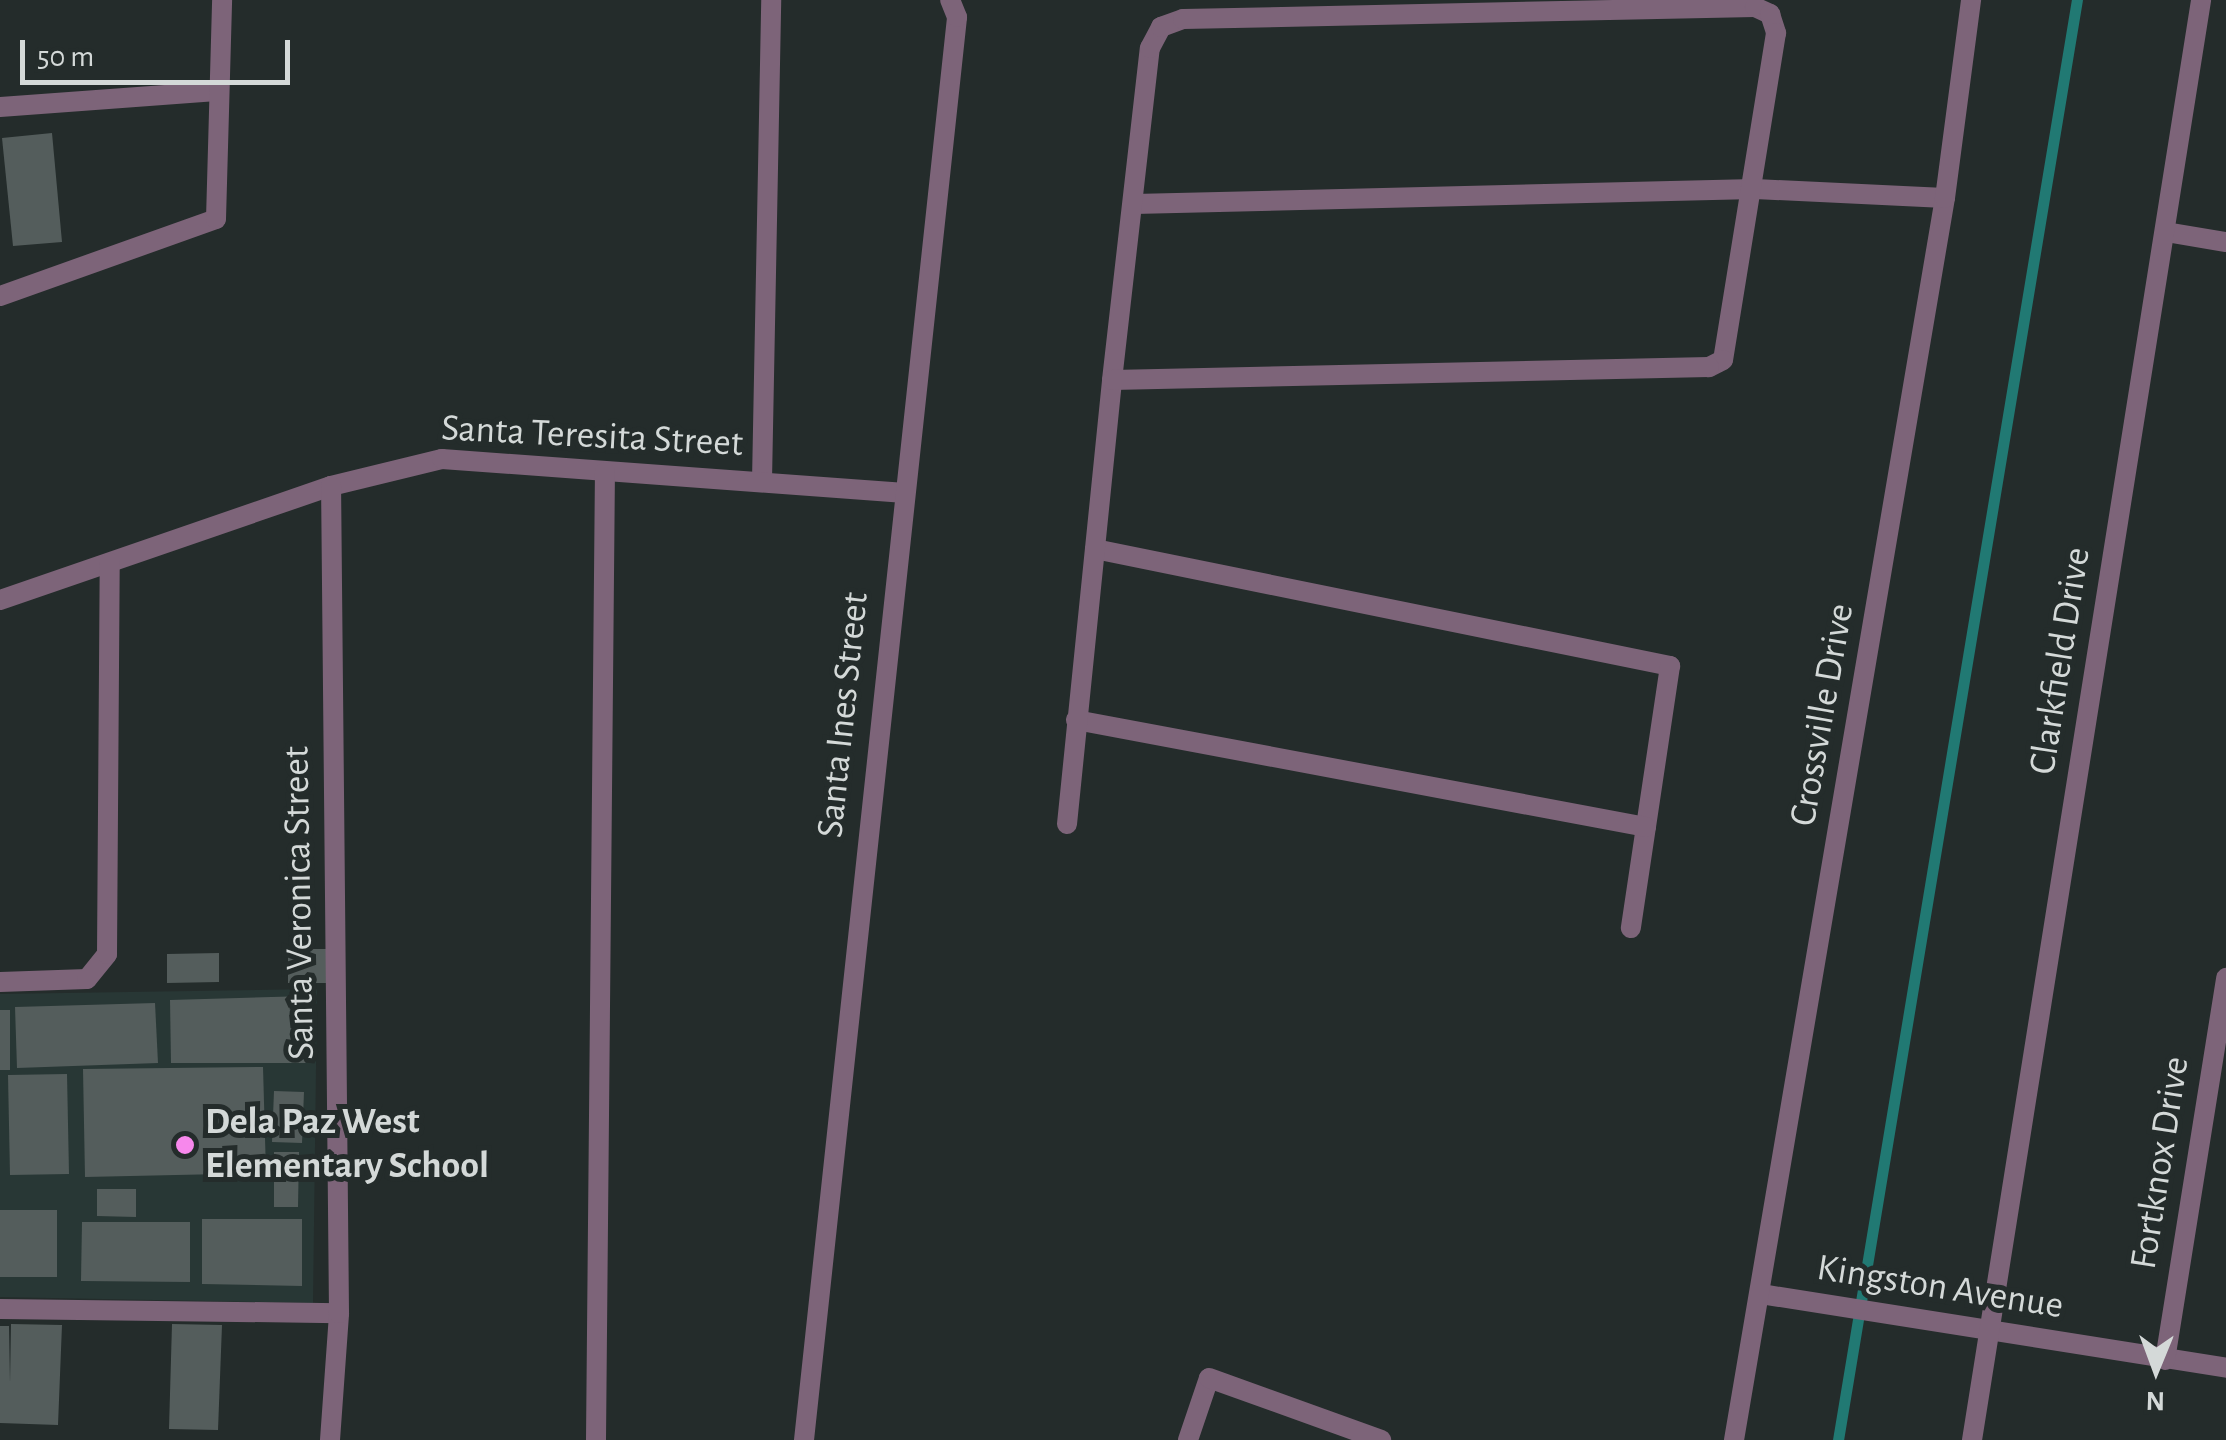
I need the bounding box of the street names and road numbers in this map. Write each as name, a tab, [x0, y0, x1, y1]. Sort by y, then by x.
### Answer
street label: Santa Teresita Street	[440, 406, 744, 468]
street label: Clarkfield Drive	[2021, 544, 2101, 778]
street label: Santa Ines Street	[808, 590, 880, 840]
street label: Crossville Drive	[1781, 600, 1865, 830]
street label: Santa Veronica Street	[274, 746, 326, 1060]
street label: Fortknox Drive	[2122, 1053, 2200, 1273]
street label: Kingston Avenue	[1814, 1246, 2066, 1330]

